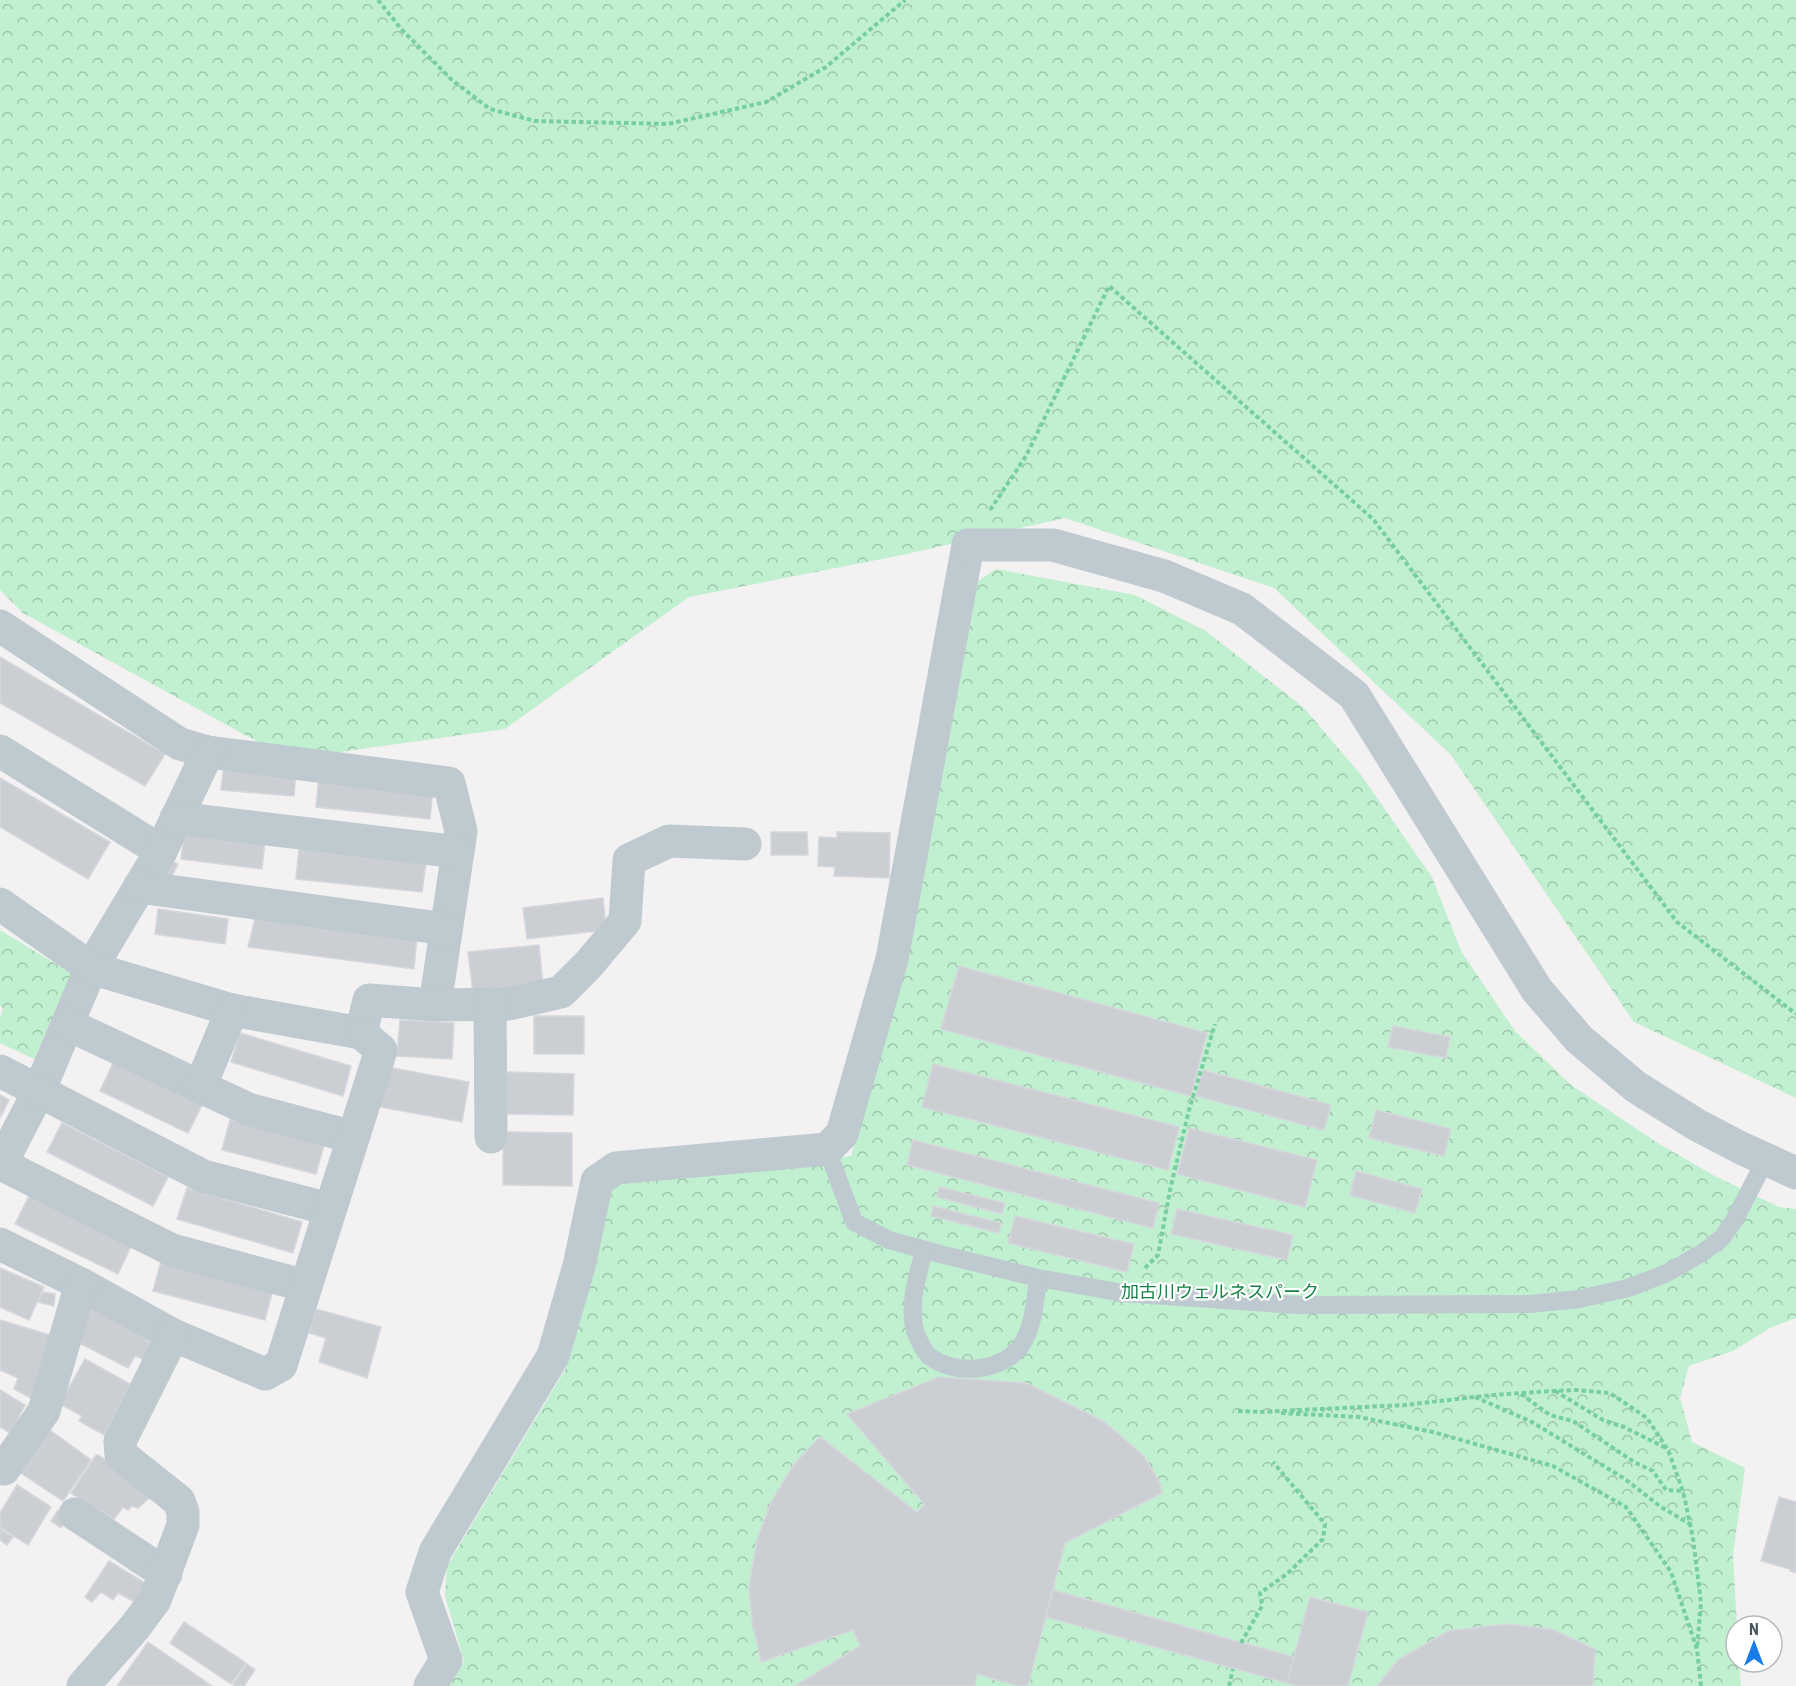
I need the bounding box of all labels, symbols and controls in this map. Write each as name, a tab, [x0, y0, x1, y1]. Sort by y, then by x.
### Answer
park label: 加古川ウェルネスパーク	[1121, 1281, 1319, 1302]
north arrow	[1724, 1614, 1784, 1674]
text: N	[1749, 1620, 1759, 1639]

